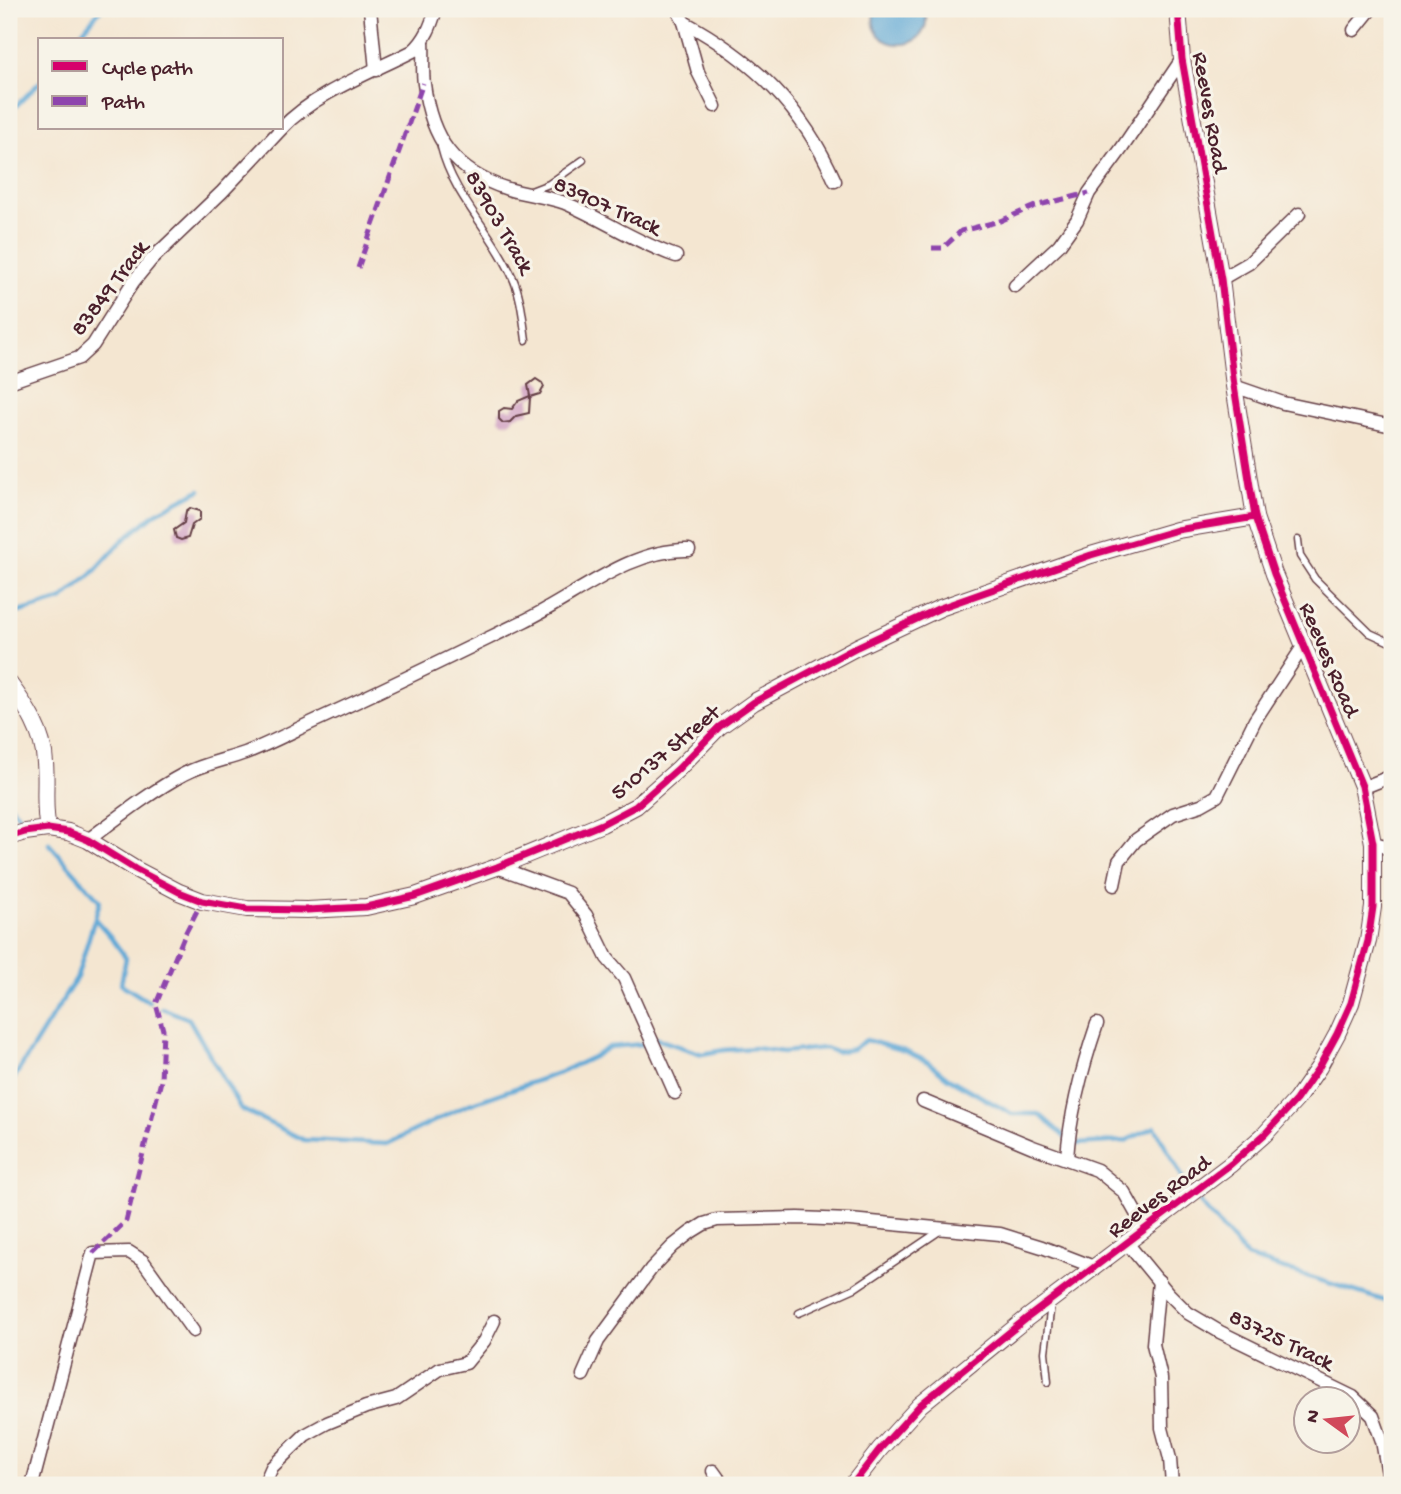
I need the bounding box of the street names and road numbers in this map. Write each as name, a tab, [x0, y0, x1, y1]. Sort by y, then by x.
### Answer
street label: Reeves Road	[1185, 50, 1233, 177]
street label: 83903 Track	[458, 166, 540, 281]
street label: 83907 Track	[549, 172, 667, 244]
street label: 83849 Track	[66, 234, 157, 342]
street label: Reeves Road	[1292, 599, 1365, 723]
street label: 510137 Street	[606, 699, 728, 807]
street label: Reeves Road	[1103, 1149, 1218, 1245]
street label: 83725 Track	[1224, 1304, 1340, 1379]

